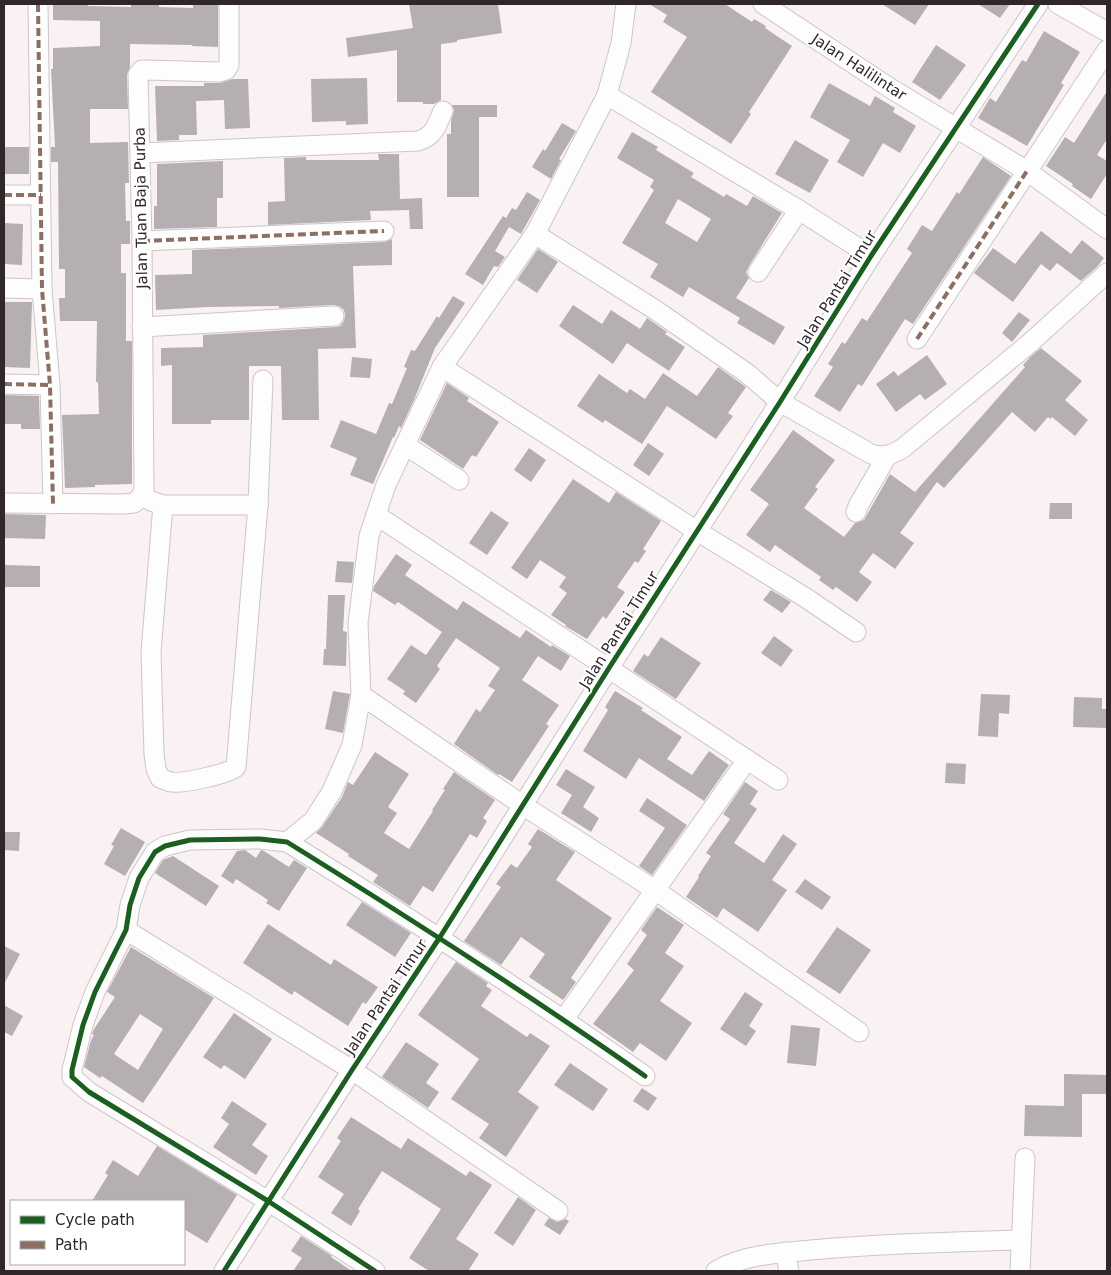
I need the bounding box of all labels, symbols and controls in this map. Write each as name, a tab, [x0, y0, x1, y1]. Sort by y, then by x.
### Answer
street label: Jalan Halilintar	[807, 29, 910, 105]
street label: Jalan Tuan Baja Purba	[131, 127, 151, 290]
street label: Jalan Pantai Timur	[793, 226, 881, 352]
street label: Jalan Pantai Timur	[575, 567, 663, 693]
street label: Jalan Pantai Timur	[340, 935, 432, 1059]
legend	[10, 1200, 185, 1265]
text: Cycle path	[55, 1211, 135, 1229]
text: Path	[55, 1236, 88, 1254]

